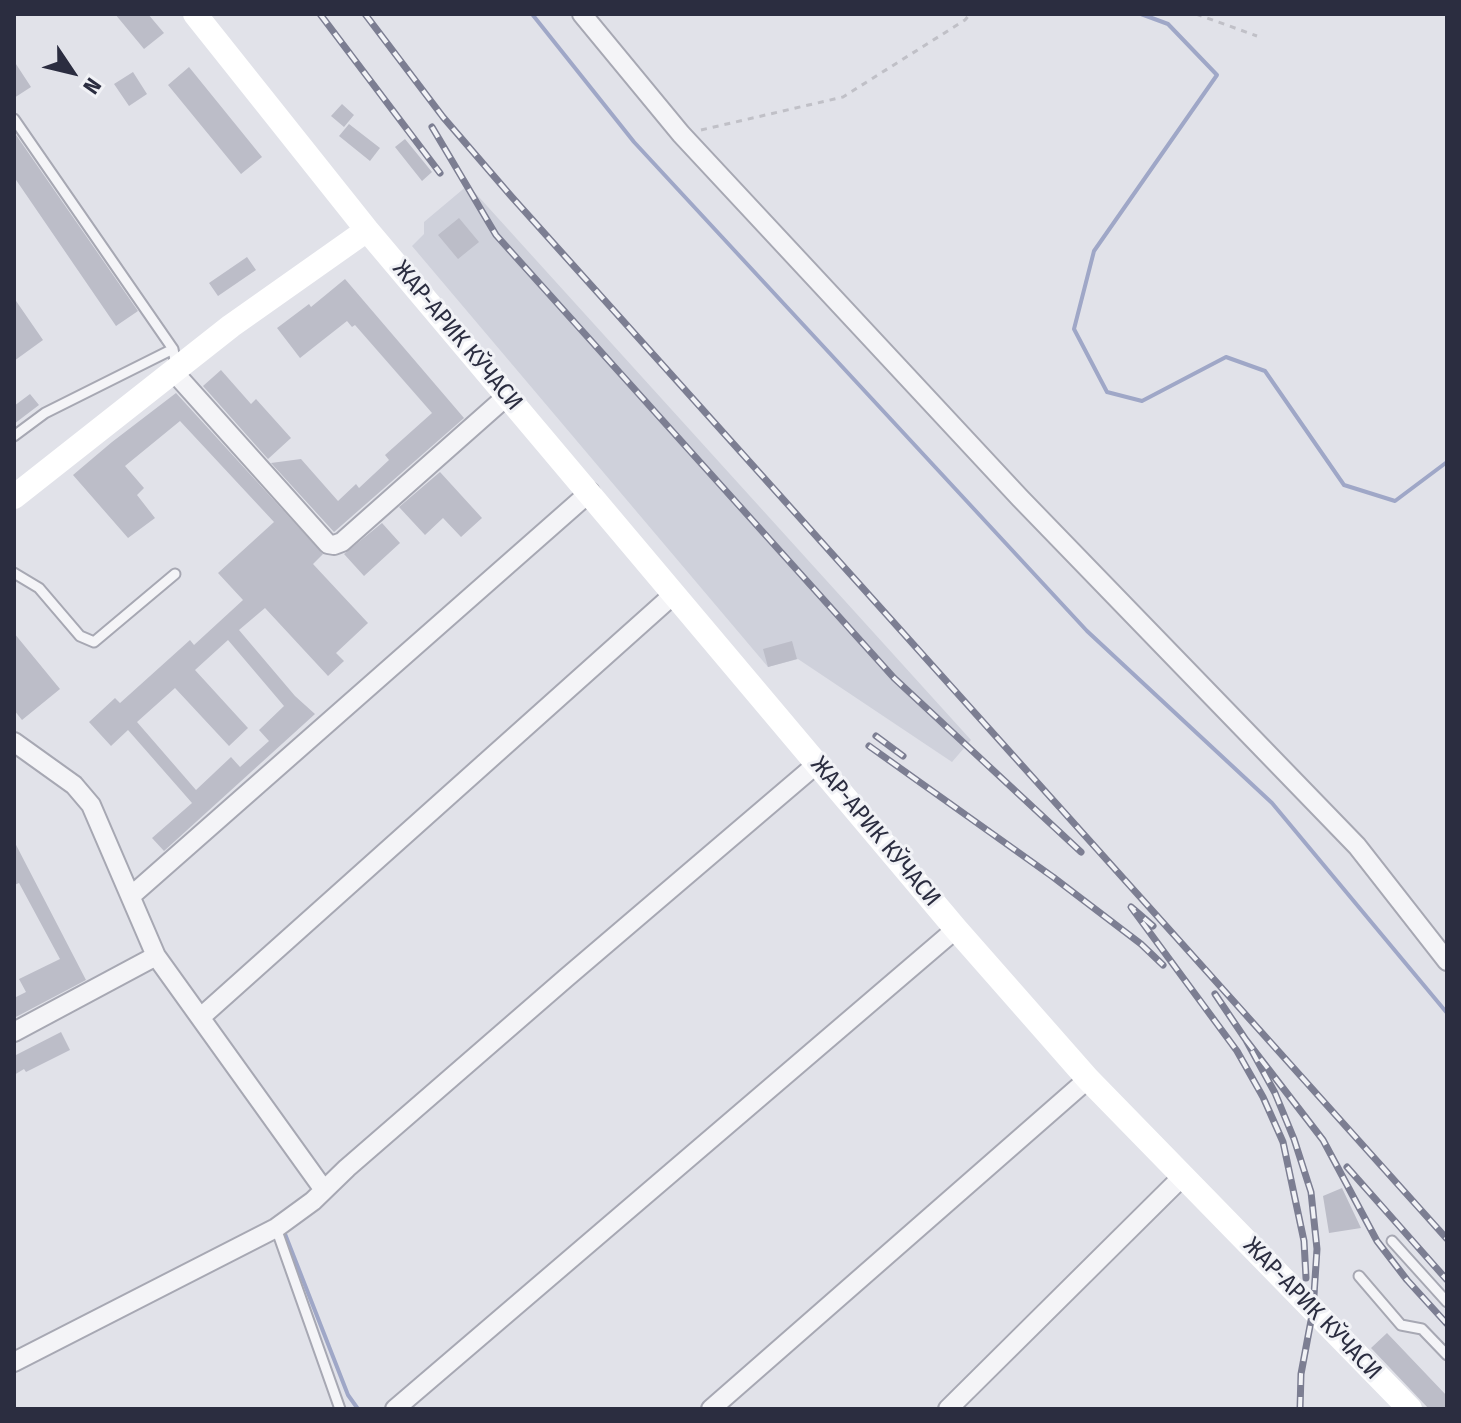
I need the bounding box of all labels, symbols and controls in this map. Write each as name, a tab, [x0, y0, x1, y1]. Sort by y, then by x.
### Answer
north arrow	[32, 32, 112, 112]
text: N	[77, 73, 107, 99]
street label: ЖАР-АРИК КЎЧАСИ	[386, 255, 528, 417]
street label: ЖАР-АРИК КЎЧАСИ	[804, 751, 946, 913]
street label: ЖАР-АРИК КЎЧАСИ	[1237, 1232, 1387, 1386]

